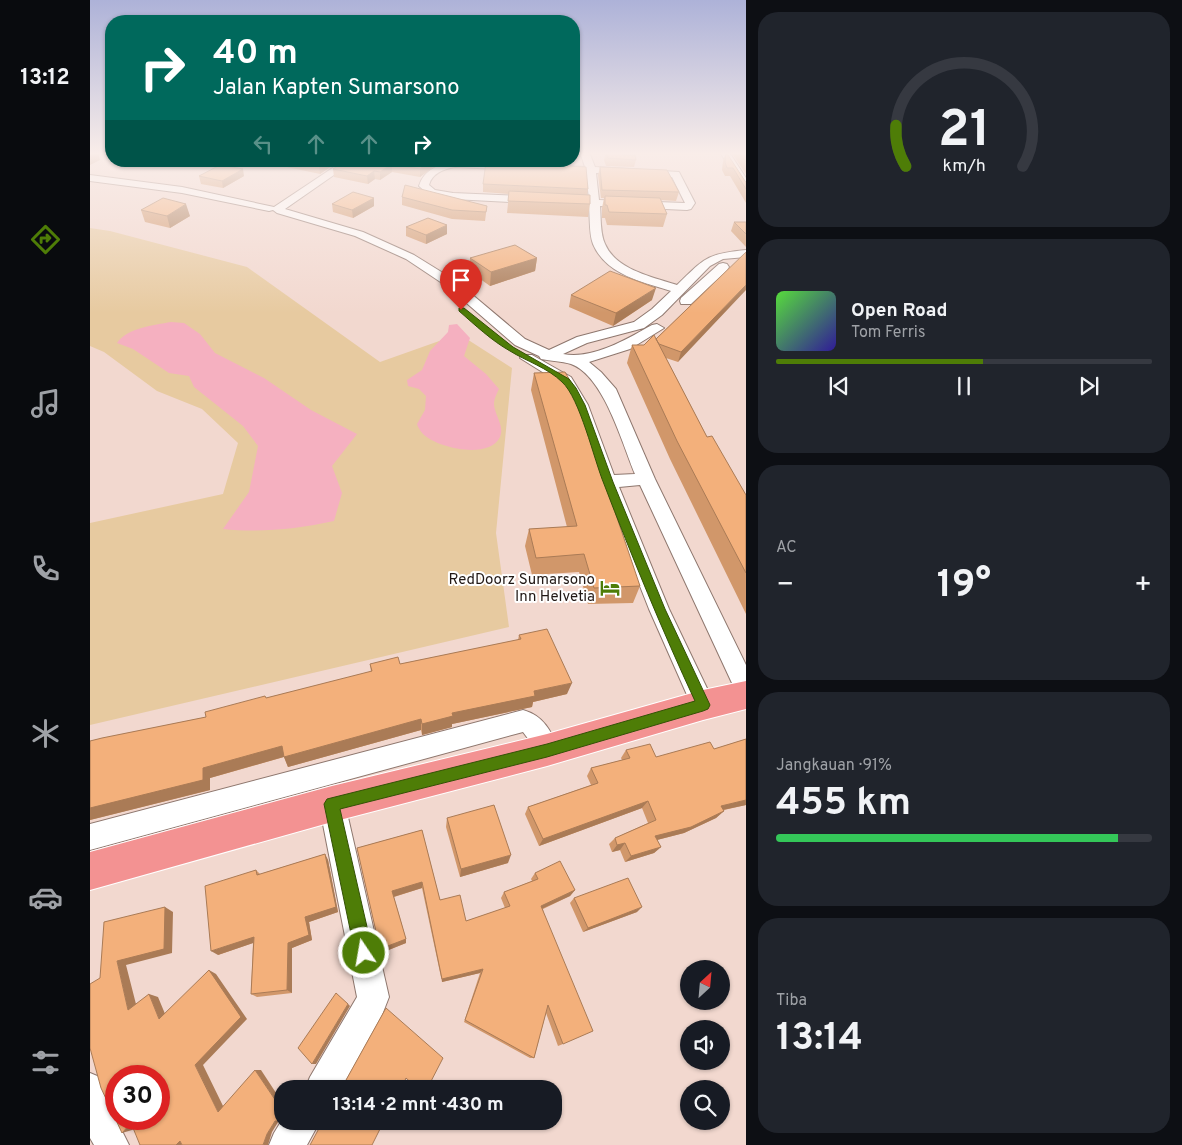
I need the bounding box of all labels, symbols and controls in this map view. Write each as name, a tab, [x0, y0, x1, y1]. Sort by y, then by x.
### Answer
text: 40 m	[213, 32, 298, 76]
icon: right	[130, 35, 195, 100]
text: 13:12	[20, 65, 70, 92]
text: Jalan Kapten Sumarsono	[213, 75, 460, 102]
text: 21	[938, 99, 990, 165]
icon: left	[249, 130, 277, 158]
icon: ahead	[302, 130, 330, 158]
icon: ahead	[355, 130, 383, 158]
icon: right	[408, 130, 436, 158]
text: km/h	[942, 155, 986, 178]
icon: directions	[28, 222, 63, 257]
pin	[440, 259, 482, 310]
icon: arrive	[447, 266, 475, 294]
text: Open Road	[851, 299, 947, 323]
text: Tom Ferris	[851, 323, 925, 343]
icon: previous	[825, 372, 853, 400]
icon: pause	[950, 372, 978, 400]
icon: next	[1075, 372, 1103, 400]
icon: music	[28, 386, 63, 421]
text: AC	[776, 538, 797, 558]
icon: phone	[28, 551, 63, 586]
text: 19°	[937, 562, 991, 611]
text: −	[776, 568, 794, 604]
text: +	[1134, 568, 1152, 604]
place label: RedDoorz Sumarsono Inn Helvetia	[449, 571, 595, 607]
hotel icon: RedDoorz Sumarsono Inn Helvetia	[599, 577, 621, 599]
icon: climate	[28, 716, 63, 751]
text: Jangkauan · 91%	[776, 756, 892, 776]
text: 455 km	[776, 780, 911, 829]
icon: car	[28, 880, 63, 915]
position arrow	[337, 926, 389, 978]
north arrow	[680, 960, 730, 1010]
map controls	[680, 960, 730, 1130]
text: Tiba	[776, 991, 807, 1011]
text: 13:14	[776, 1015, 863, 1064]
button: sound	[680, 1020, 730, 1070]
icon: filters	[28, 1045, 63, 1080]
speed limit sign: 30	[105, 1065, 170, 1130]
button: search	[680, 1080, 730, 1130]
text: 13:14 · 2 mnt · 430 m	[332, 1093, 504, 1117]

